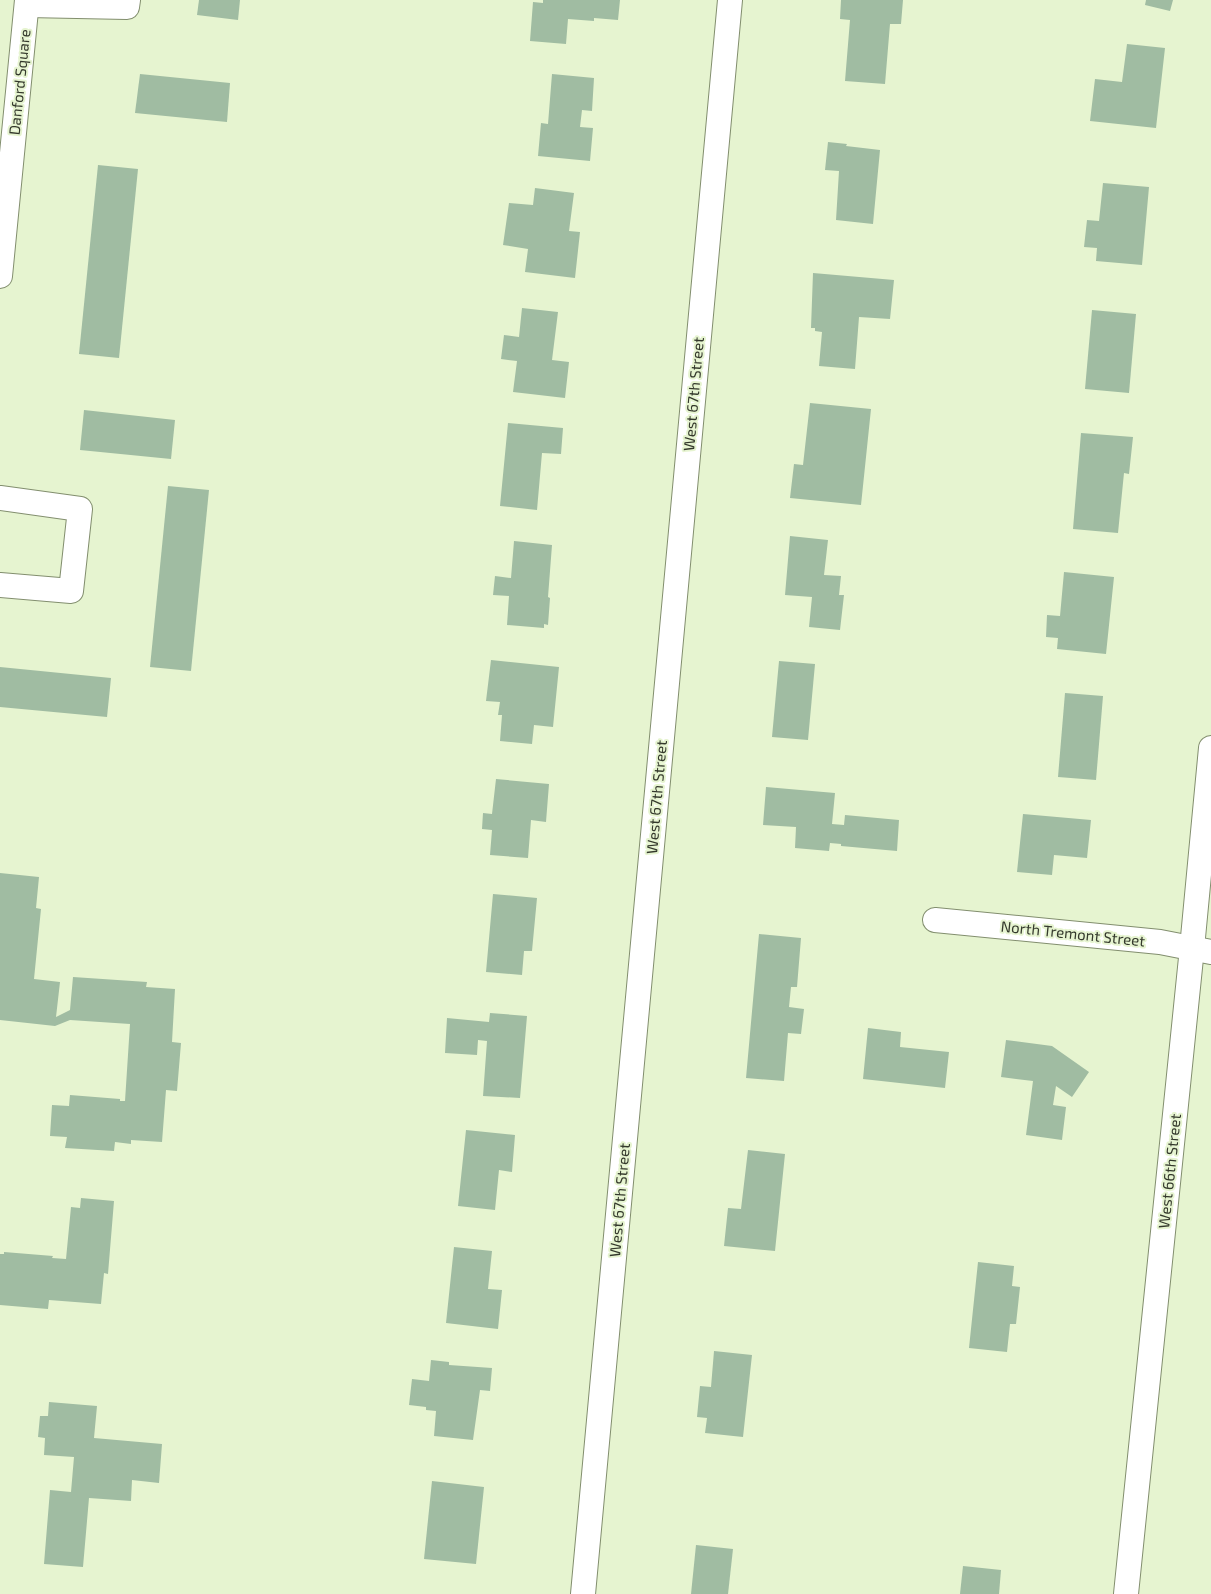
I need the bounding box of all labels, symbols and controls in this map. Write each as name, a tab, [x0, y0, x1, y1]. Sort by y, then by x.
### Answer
street label: Danford Square	[4, 28, 34, 136]
street label: West 67th Street	[679, 336, 707, 452]
street label: West 67th Street	[642, 739, 670, 855]
street label: North Tremont Street	[1000, 916, 1146, 950]
street label: West 66th Street	[1154, 1112, 1184, 1229]
street label: West 67th Street	[605, 1142, 633, 1258]

